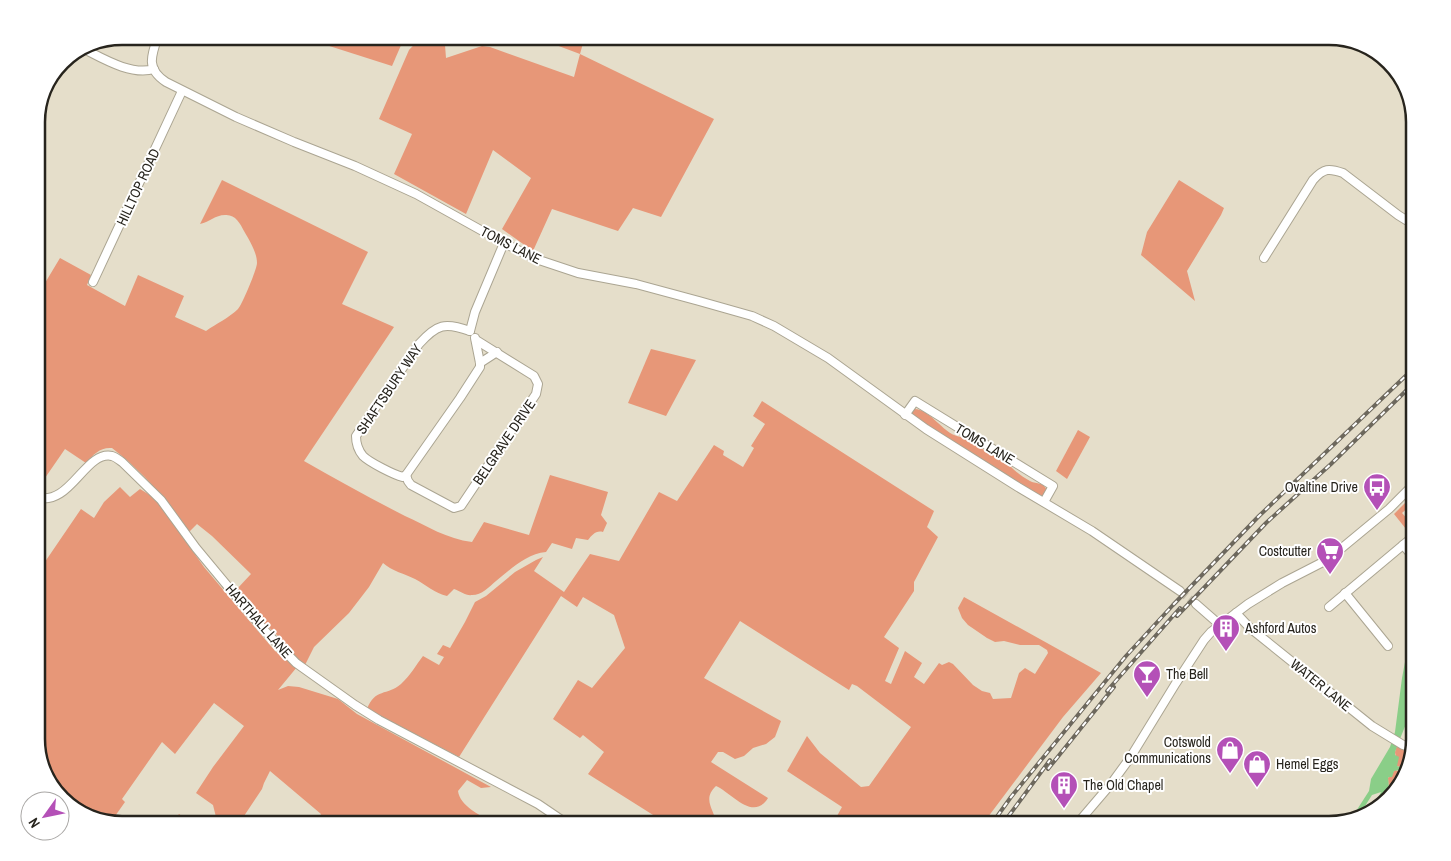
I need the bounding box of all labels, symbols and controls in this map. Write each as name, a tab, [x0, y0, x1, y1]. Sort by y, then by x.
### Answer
street label: HILLTOP ROAD	[112, 146, 164, 228]
street label: TOMS LANE	[477, 222, 545, 268]
street label: SHAFTSBURY WAY	[352, 340, 426, 438]
street label: BELGRAVE DRIVE	[469, 396, 539, 488]
street label: TOMS LANE	[952, 419, 1018, 469]
bus stop icon: Ovaltine Drive	[1362, 472, 1392, 511]
place label: Ovaltine Drive	[1285, 478, 1358, 496]
supermarket icon: Costcutter	[1315, 536, 1345, 575]
place label: Costcutter	[1259, 542, 1311, 560]
street label: HARTHALL LANE	[222, 580, 296, 662]
building icon: Ashford Autos	[1211, 613, 1241, 652]
place label: Ashford Autos	[1244, 619, 1317, 637]
street label: WATER LANE	[1287, 655, 1355, 715]
bar icon: The Bell	[1132, 659, 1162, 698]
place label: The Bell	[1166, 665, 1208, 683]
place label: Cotswold Communications	[1124, 733, 1211, 767]
shop icon: Cotswold Communications	[1215, 735, 1245, 774]
shop icon: Hemel Eggs	[1242, 749, 1272, 788]
place label: Hemel Eggs	[1276, 755, 1339, 773]
building icon: The Old Chapel	[1049, 770, 1079, 809]
place label: The Old Chapel	[1083, 776, 1163, 794]
north arrow	[20, 791, 70, 841]
text: N	[24, 815, 44, 831]

